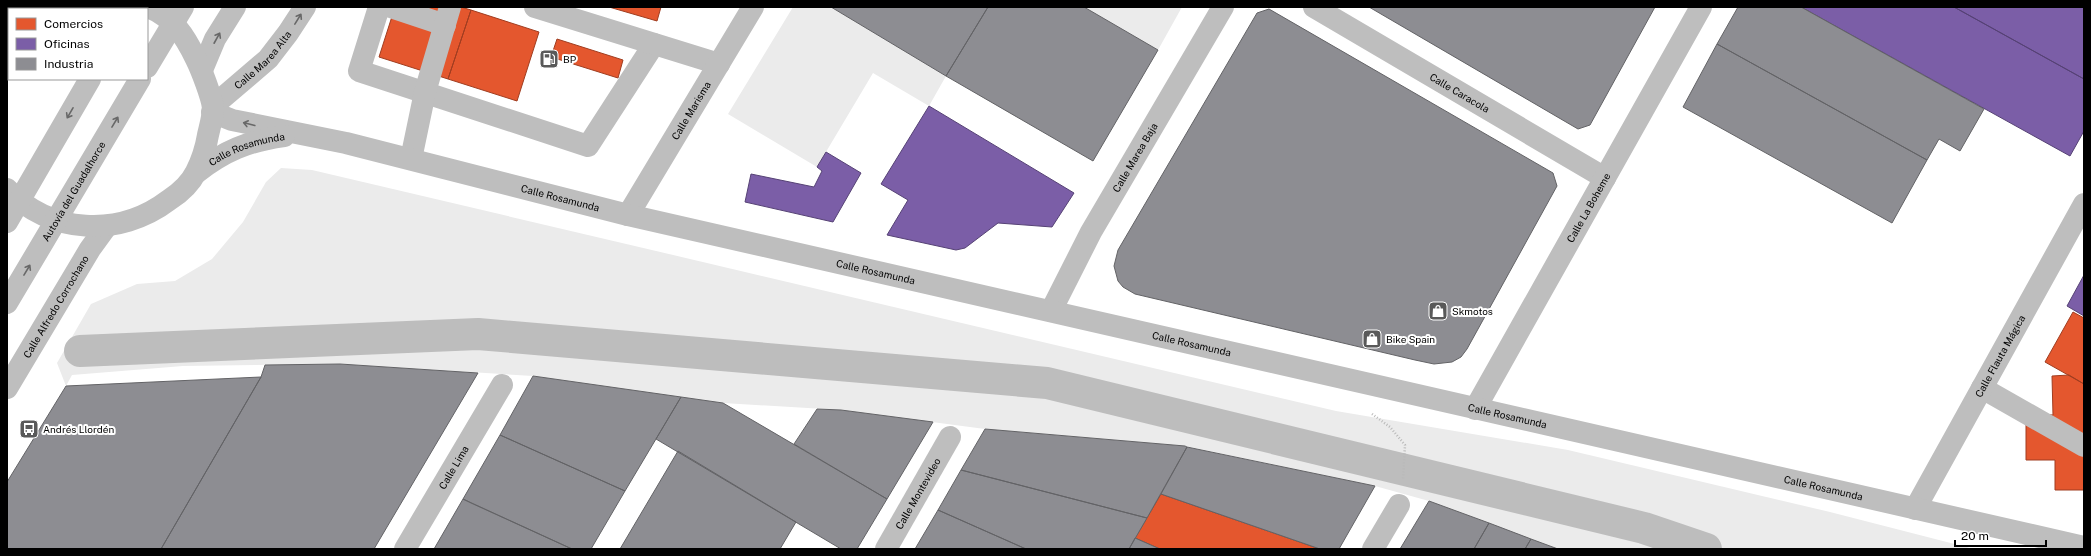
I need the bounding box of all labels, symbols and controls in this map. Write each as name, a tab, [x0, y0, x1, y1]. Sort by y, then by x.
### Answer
legend	[8, 8, 148, 80]
one-way arrow	[294, 13, 302, 25]
text: Comercios	[44, 17, 103, 31]
street label: Calle Marea Alta	[232, 28, 294, 91]
one-way arrow	[213, 32, 221, 44]
text: Oficinas	[44, 37, 90, 51]
fuel station icon: BP	[538, 48, 560, 70]
place label: BP	[563, 53, 577, 65]
text: Industria	[44, 57, 93, 71]
street label: Calle Caracola	[1428, 70, 1492, 115]
street label: Calle Marisma	[669, 79, 713, 142]
one-way arrow	[66, 107, 74, 119]
one-way arrow	[111, 116, 119, 128]
one-way arrow	[243, 120, 256, 128]
street label: Calle Marea Baja	[1110, 121, 1160, 194]
street label: Calle Rosamunda	[206, 130, 285, 168]
street label: Autovía del Guadalhorce	[39, 139, 108, 243]
street label: Calle La Boheme	[1564, 170, 1613, 245]
street label: Calle Rosamunda	[520, 182, 601, 214]
street label: Calle Alfredo Corrochano	[20, 253, 91, 360]
street label: Calle Rosamunda	[835, 257, 916, 286]
one-way arrow	[23, 264, 31, 276]
shop icon: Skmotos	[1427, 300, 1449, 322]
place label: Skmotos	[1452, 305, 1493, 317]
street label: Calle Flauta Mágica	[1972, 313, 2027, 399]
shop icon: Bike Spain	[1361, 328, 1383, 350]
street label: Calle Rosamunda	[1151, 329, 1232, 358]
place label: Bike Spain	[1386, 333, 1435, 345]
street label: Calle Rosamunda	[1467, 401, 1548, 430]
bus stop icon: Andrés Llordén	[18, 418, 40, 440]
place label: Andrés Llordén	[43, 423, 114, 435]
street label: Calle Lima	[436, 443, 471, 491]
street label: Calle Montevideo	[893, 455, 943, 531]
street label: Calle Rosamunda	[1783, 473, 1864, 502]
scale bar	[1955, 522, 2046, 548]
text: 20 m	[1961, 529, 1989, 543]

